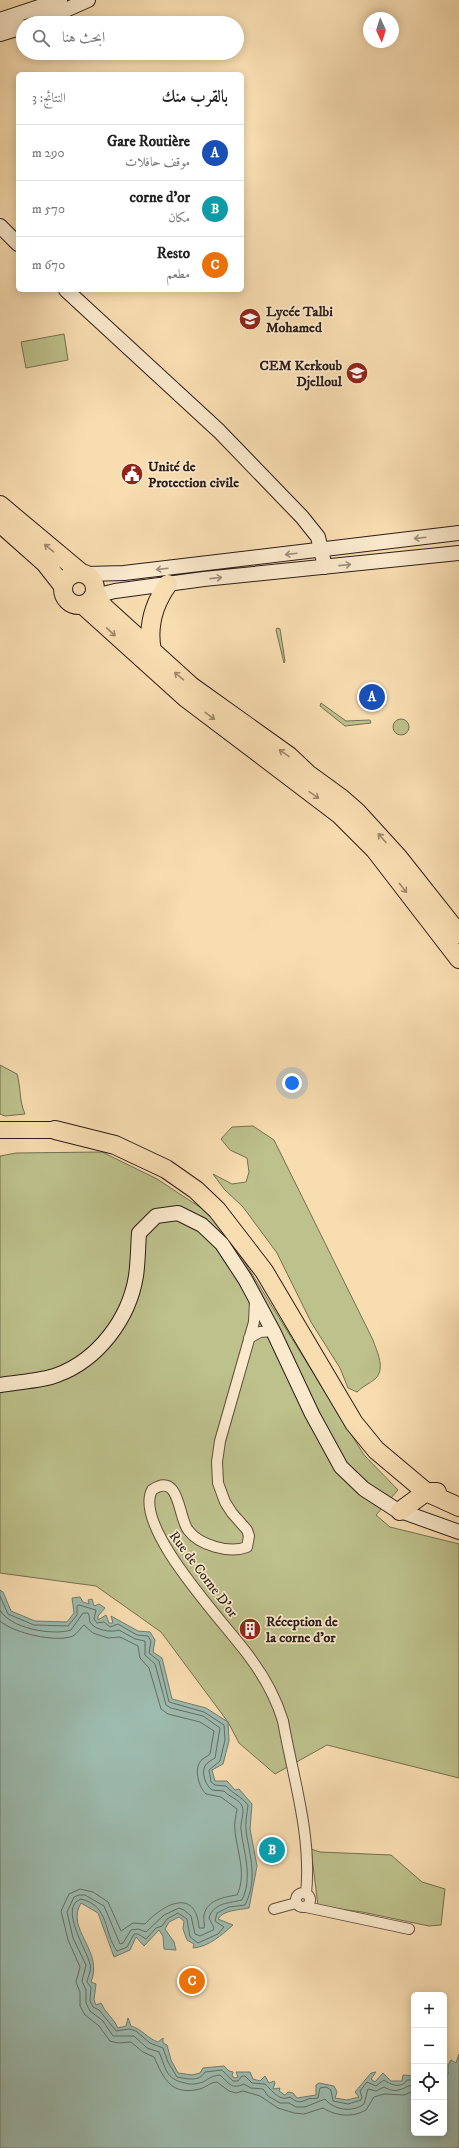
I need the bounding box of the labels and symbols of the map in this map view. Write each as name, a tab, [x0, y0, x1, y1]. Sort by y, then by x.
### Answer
north arrow	[363, 12, 399, 48]
place label: Lycée Talbi Mohamed	[266, 303, 333, 337]
school or university icon: Lycée Talbi Mohamed	[237, 306, 263, 332]
place label: CEM Kerkoub Djelloul	[259, 357, 343, 391]
school or university icon: CEM Kerkoub Djelloul	[344, 360, 370, 386]
place label: Unité de Protection civile	[148, 458, 239, 492]
public building icon: Unité de Protection civile	[119, 461, 145, 487]
one-way arrow	[414, 534, 427, 542]
one-way arrow	[44, 544, 54, 553]
one-way arrow	[285, 550, 298, 558]
one-way arrow	[338, 561, 351, 569]
one-way arrow	[156, 565, 169, 573]
one-way arrow	[209, 574, 222, 582]
one-way arrow	[106, 627, 117, 636]
one-way arrow	[174, 672, 185, 681]
pin: A	[359, 682, 385, 712]
one-way arrow	[204, 712, 215, 721]
one-way arrow	[279, 749, 290, 757]
one-way arrow	[308, 791, 319, 799]
one-way arrow	[377, 833, 386, 843]
one-way arrow	[399, 882, 407, 893]
your location	[282, 1073, 302, 1093]
street label: Rue de Corne D'or	[165, 1528, 242, 1622]
place label: Réception de la corne d'or	[265, 1613, 338, 1647]
building icon: Réception de la corne d'or	[237, 1616, 263, 1642]
pin: B	[259, 1835, 285, 1865]
pin: C	[179, 1966, 205, 1996]

